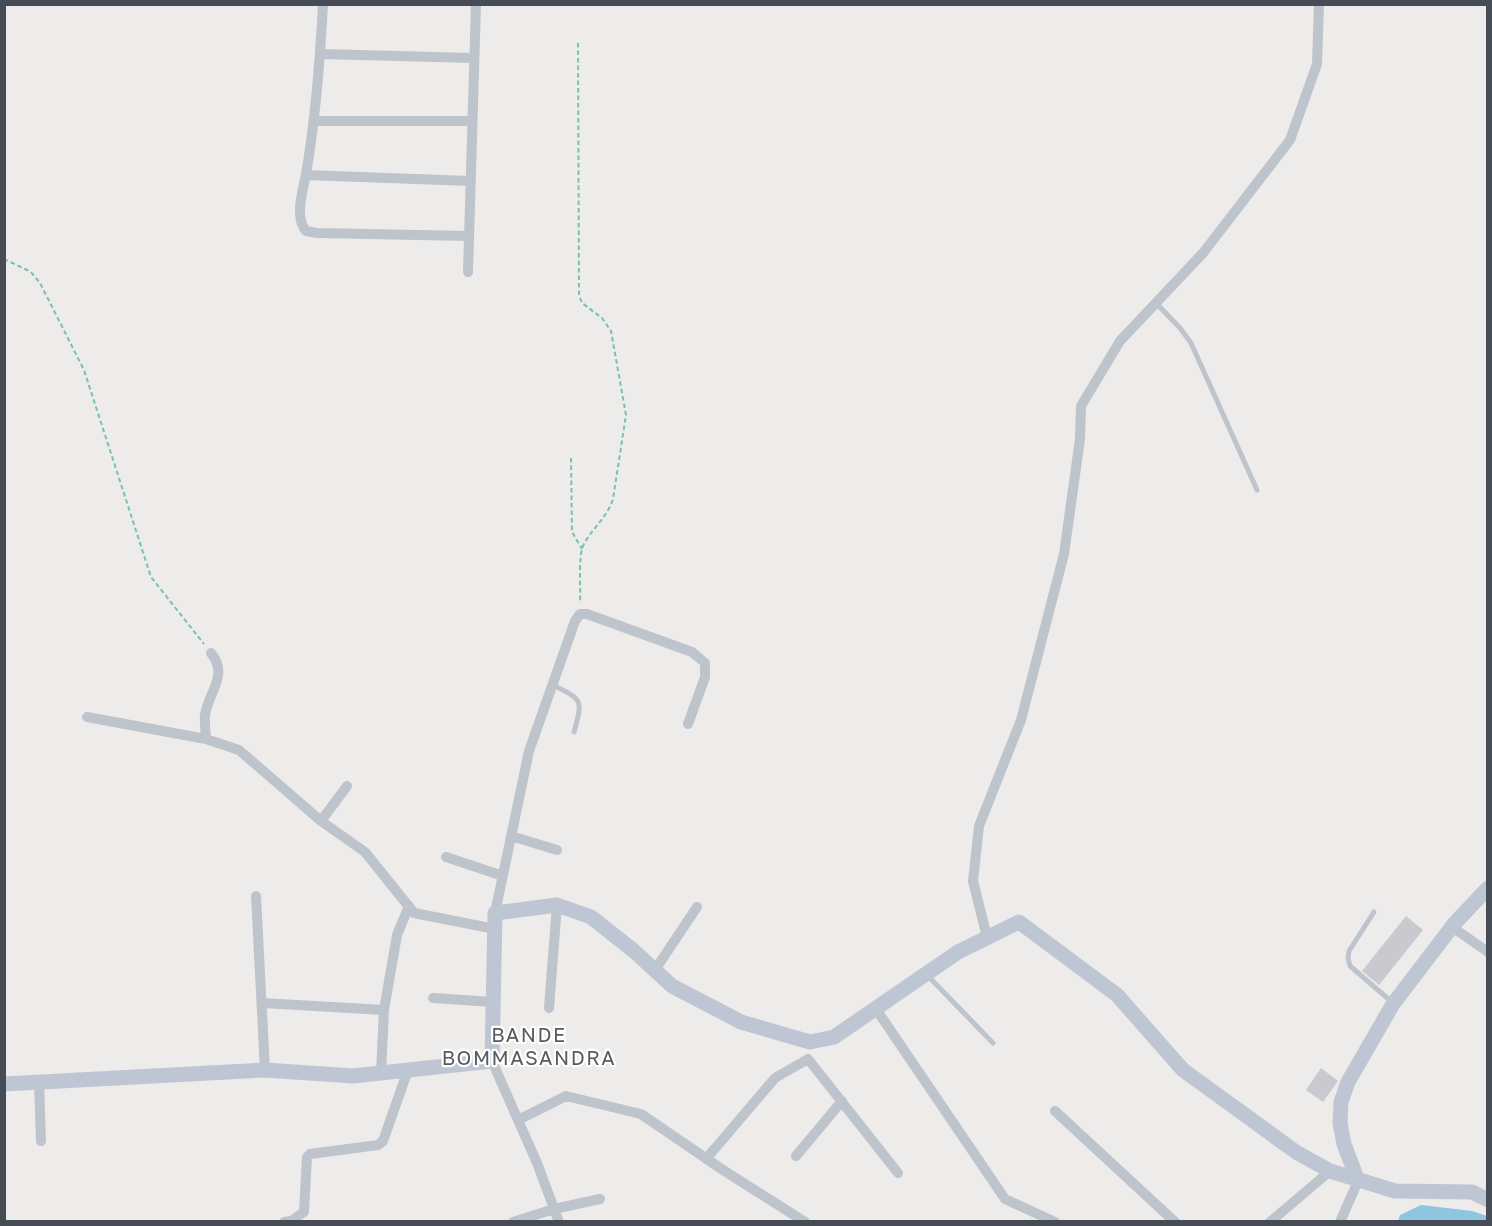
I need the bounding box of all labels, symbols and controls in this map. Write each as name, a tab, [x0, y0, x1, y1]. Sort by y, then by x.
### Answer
district label: BANDE BOMMASANDRA	[442, 1022, 616, 1069]

